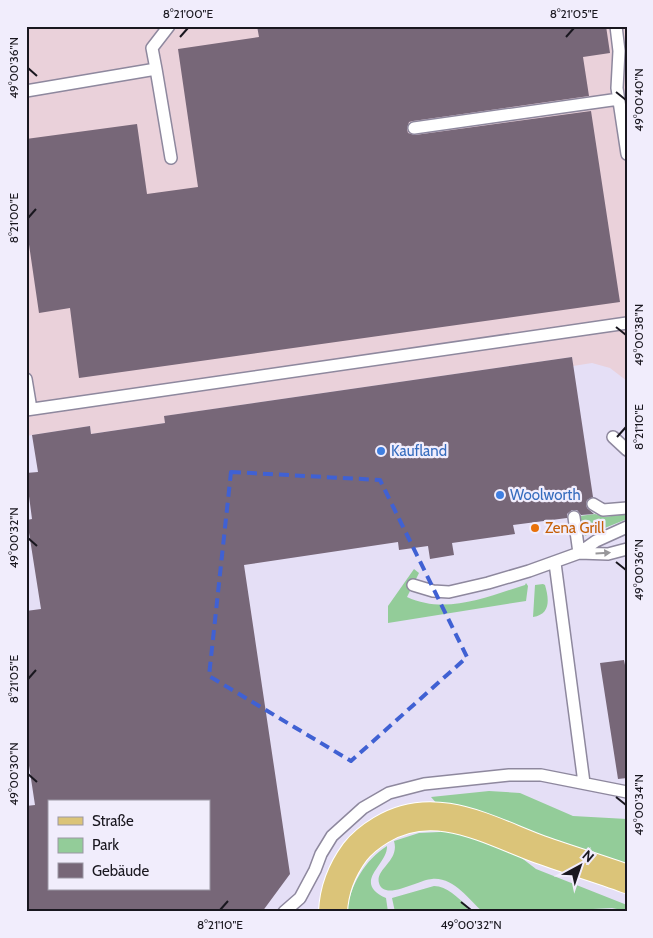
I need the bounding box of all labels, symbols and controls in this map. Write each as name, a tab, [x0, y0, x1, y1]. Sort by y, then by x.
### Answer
text: 8°21'00"E	[163, 6, 213, 21]
text: 8°21'05"E	[550, 6, 599, 21]
text: 49°00'36"N	[6, 37, 21, 99]
text: 49°00'40"N	[631, 68, 646, 132]
text: 8°21'00"E	[6, 193, 21, 243]
text: 49°00'38"N	[631, 304, 646, 366]
text: 8°21'10"E	[631, 404, 646, 450]
place label: Kaufland	[391, 442, 447, 460]
marker: Kaufland	[375, 445, 387, 457]
place label: Woolworth	[510, 486, 581, 504]
marker: Woolworth	[494, 489, 506, 501]
text: 49°00'32"N	[6, 507, 21, 569]
place label: Zena Grill	[545, 519, 605, 537]
marker: Zena Grill	[529, 522, 541, 534]
text: 49°00'36"N	[631, 539, 646, 601]
one-way arrow	[596, 549, 612, 557]
text: 8°21'05"E	[6, 654, 21, 703]
text: 49°00'30"N	[6, 742, 21, 806]
text: 49°00'34"N	[631, 774, 646, 836]
legend	[48, 800, 210, 890]
text: Straße	[92, 812, 134, 830]
text: Park	[92, 836, 119, 854]
north arrow	[556, 840, 606, 890]
text: N	[579, 846, 598, 866]
text: Gebäude	[92, 862, 149, 880]
text: 8°21'10"E	[197, 917, 243, 932]
text: 49°00'32"N	[440, 917, 502, 932]

